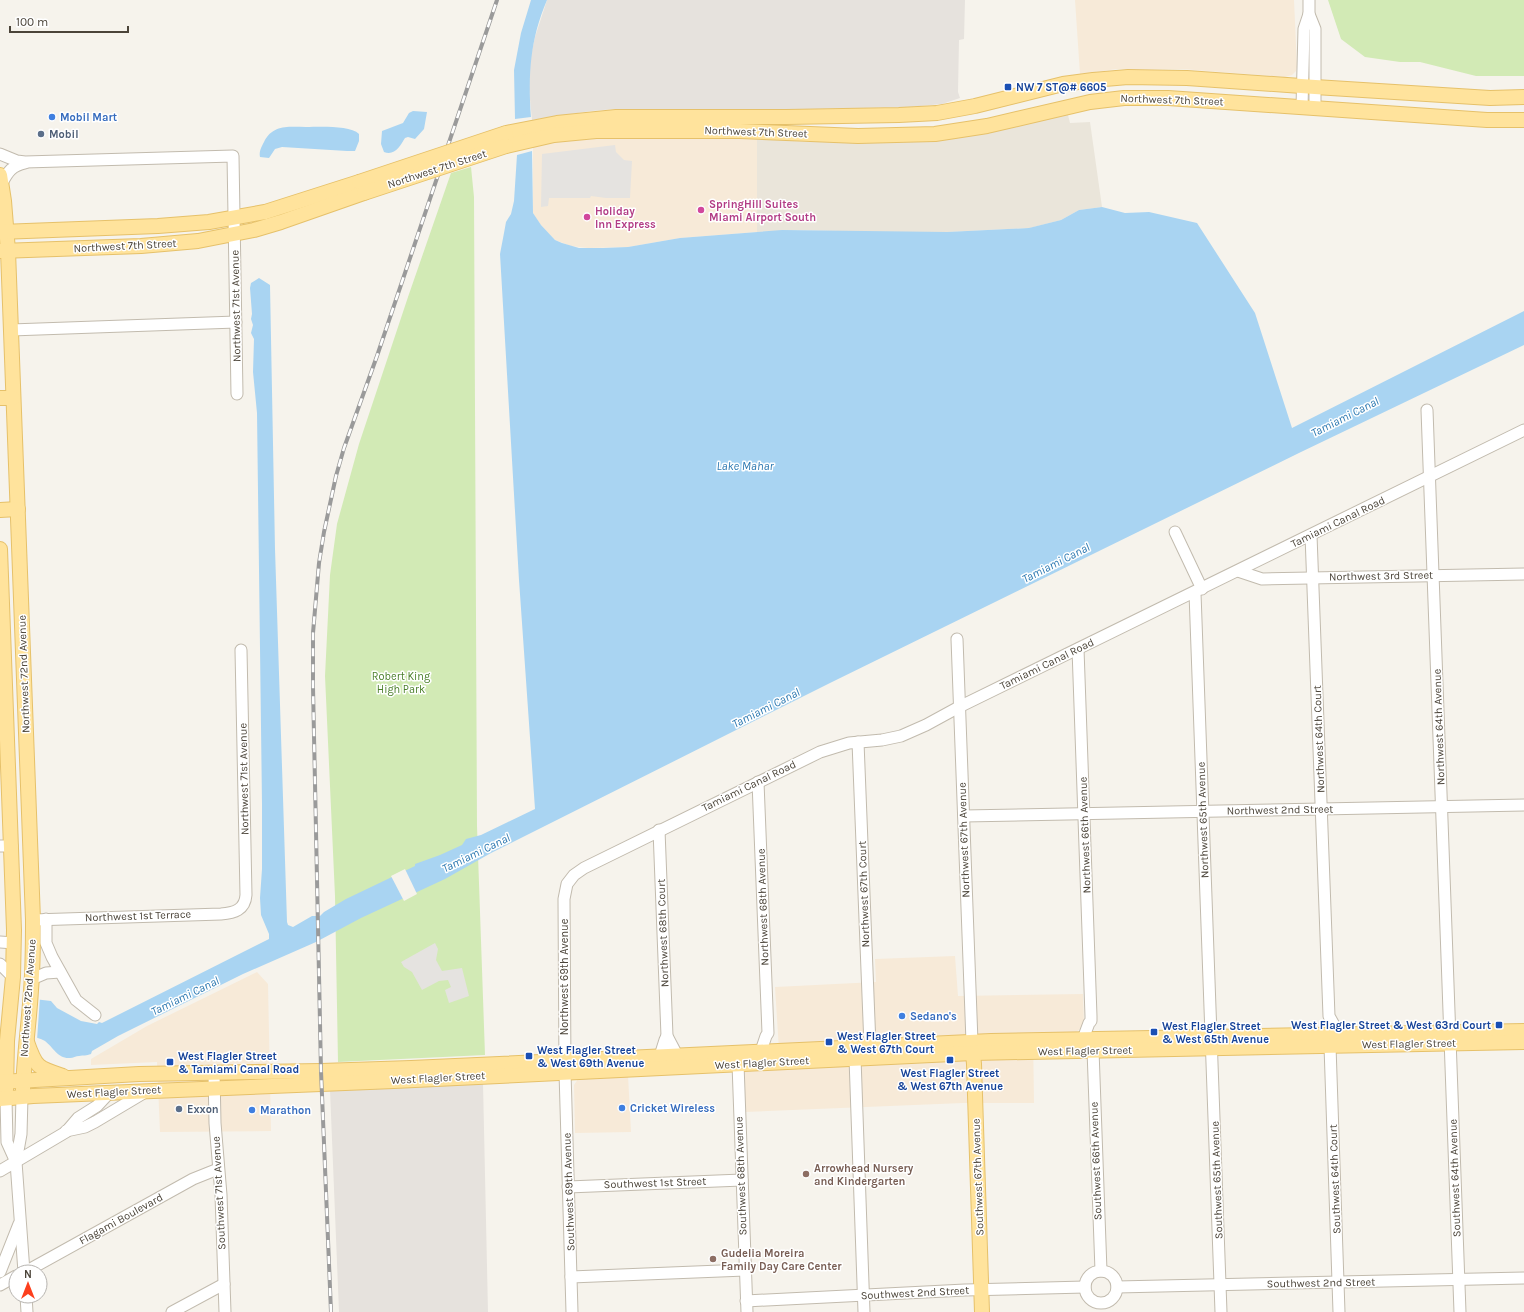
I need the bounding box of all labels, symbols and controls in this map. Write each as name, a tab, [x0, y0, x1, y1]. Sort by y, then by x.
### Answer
scale bar	[10, 8, 128, 34]
text: 100 m	[16, 15, 48, 29]
place label: NW 7 ST@# 6605	[1016, 81, 1106, 94]
marker: NW 7 ST@# 6605	[1003, 82, 1013, 92]
street label: Northwest 7th Street	[1120, 92, 1224, 108]
place label: Mobil Mart	[60, 111, 118, 124]
marker: Mobil Mart	[47, 112, 57, 122]
street label: Northwest 7th Street	[704, 124, 808, 140]
place label: Mobil	[49, 128, 79, 141]
marker: Mobil	[36, 129, 46, 139]
street label: Northwest 7th Street	[386, 147, 488, 191]
place label: SpringHill Suites Miami Airport South	[709, 198, 816, 224]
place label: Holiday Inn Express	[595, 205, 656, 231]
marker: SpringHill Suites Miami Airport South	[696, 205, 706, 215]
marker: Holiday Inn Express	[582, 212, 592, 222]
street label: Northwest 7th Street	[73, 237, 177, 255]
street label: Northwest 71st Avenue	[229, 250, 243, 362]
water label: Tamiami Canal	[1309, 394, 1381, 440]
water label: Lake Mahar	[716, 459, 774, 473]
street label: Tamiami Canal Road	[1289, 494, 1387, 550]
water label: Tamiami Canal	[1020, 540, 1092, 586]
street label: Northwest 3rd Street	[1329, 569, 1433, 583]
street label: Northwest 72nd Avenue	[15, 614, 33, 733]
street label: Tamiami Canal Road	[998, 636, 1096, 692]
street label: Northwest 64th Avenue	[1430, 668, 1448, 785]
park label: Robert King High Park	[372, 670, 431, 696]
water label: Tamiami Canal	[730, 685, 802, 731]
street label: Northwest 64th Court	[1311, 685, 1327, 793]
street label: Northwest 71st Avenue	[237, 723, 251, 835]
street label: Tamiami Canal Road	[700, 758, 798, 814]
street label: Northwest 65th Avenue	[1194, 761, 1212, 878]
street label: Northwest 66th Avenue	[1076, 776, 1094, 894]
street label: Northwest 67th Avenue	[955, 782, 973, 898]
street label: Northwest 2nd Street	[1227, 803, 1333, 817]
water label: Tamiami Canal	[440, 830, 512, 876]
street label: Northwest 67th Court	[856, 840, 872, 948]
street label: Northwest 68th Avenue	[754, 848, 772, 966]
street label: Northwest 68th Court	[655, 879, 671, 987]
street label: Northwest 1st Terrace	[85, 908, 192, 924]
street label: Northwest 69th Avenue	[558, 918, 571, 1035]
street label: Northwest 72nd Avenue	[17, 938, 39, 1057]
water label: Tamiami Canal	[149, 973, 221, 1019]
place label: Sedano's	[910, 1010, 957, 1023]
marker: Sedano's	[897, 1011, 907, 1021]
place label: West Flagler Street & West 63rd Court	[1291, 1019, 1492, 1032]
place label: West Flagler Street & West 65th Avenue	[1162, 1020, 1269, 1046]
marker: West Flagler Street & West 63rd Court	[1494, 1020, 1504, 1030]
marker: West Flagler Street & West 65th Avenue	[1149, 1027, 1159, 1037]
place label: West Flagler Street & West 67th Court	[837, 1030, 937, 1056]
marker: West Flagler Street & West 67th Court	[824, 1037, 834, 1047]
street label: West Flagler Street	[1362, 1037, 1456, 1051]
place label: West Flagler Street & West 69th Avenue	[537, 1044, 644, 1070]
street label: West Flagler Street	[1038, 1044, 1132, 1058]
place label: West Flagler Street & Tamiami Canal Road	[178, 1050, 299, 1076]
marker: West Flagler Street & West 69th Avenue	[524, 1051, 534, 1061]
street label: West Flagler Street	[715, 1054, 809, 1072]
marker: West Flagler Street & West 67th Avenue	[945, 1055, 955, 1065]
marker: West Flagler Street & Tamiami Canal Road	[165, 1057, 175, 1067]
place label: West Flagler Street & West 67th Avenue	[897, 1067, 1003, 1093]
street label: West Flagler Street	[391, 1069, 485, 1087]
street label: West Flagler Street	[67, 1083, 161, 1101]
street label: Southwest 66th Avenue	[1087, 1101, 1105, 1220]
place label: Cricket Wireless	[630, 1102, 715, 1115]
place label: Exxon	[187, 1103, 219, 1116]
marker: Cricket Wireless	[617, 1103, 627, 1113]
marker: Exxon	[174, 1104, 184, 1114]
place label: Marathon	[260, 1104, 311, 1117]
marker: Marathon	[247, 1105, 257, 1115]
street label: Southwest 68th Avenue	[732, 1116, 750, 1236]
street label: Southwest 67th Avenue	[969, 1118, 987, 1236]
street label: Southwest 64th Avenue	[1446, 1118, 1464, 1237]
street label: Southwest 65th Avenue	[1208, 1120, 1226, 1239]
street label: Southwest 64th Court	[1327, 1124, 1343, 1234]
street label: Southwest 69th Avenue	[560, 1132, 578, 1251]
street label: Southwest 71st Avenue	[210, 1136, 228, 1250]
place label: Arrowhead Nursery and Kindergarten	[814, 1162, 914, 1188]
marker: Arrowhead Nursery and Kindergarten	[801, 1169, 811, 1179]
street label: Southwest 1st Street	[603, 1175, 707, 1191]
street label: Flagami Boulevard	[77, 1191, 165, 1247]
place label: Gudelia Moreira Family Day Care Center	[721, 1247, 842, 1273]
marker: Gudelia Moreira Family Day Care Center	[708, 1254, 718, 1264]
north arrow	[8, 1264, 48, 1304]
text: N	[24, 1268, 32, 1281]
street label: Southwest 2nd Street	[1267, 1276, 1375, 1290]
street label: Southwest 2nd Street	[860, 1284, 970, 1302]

